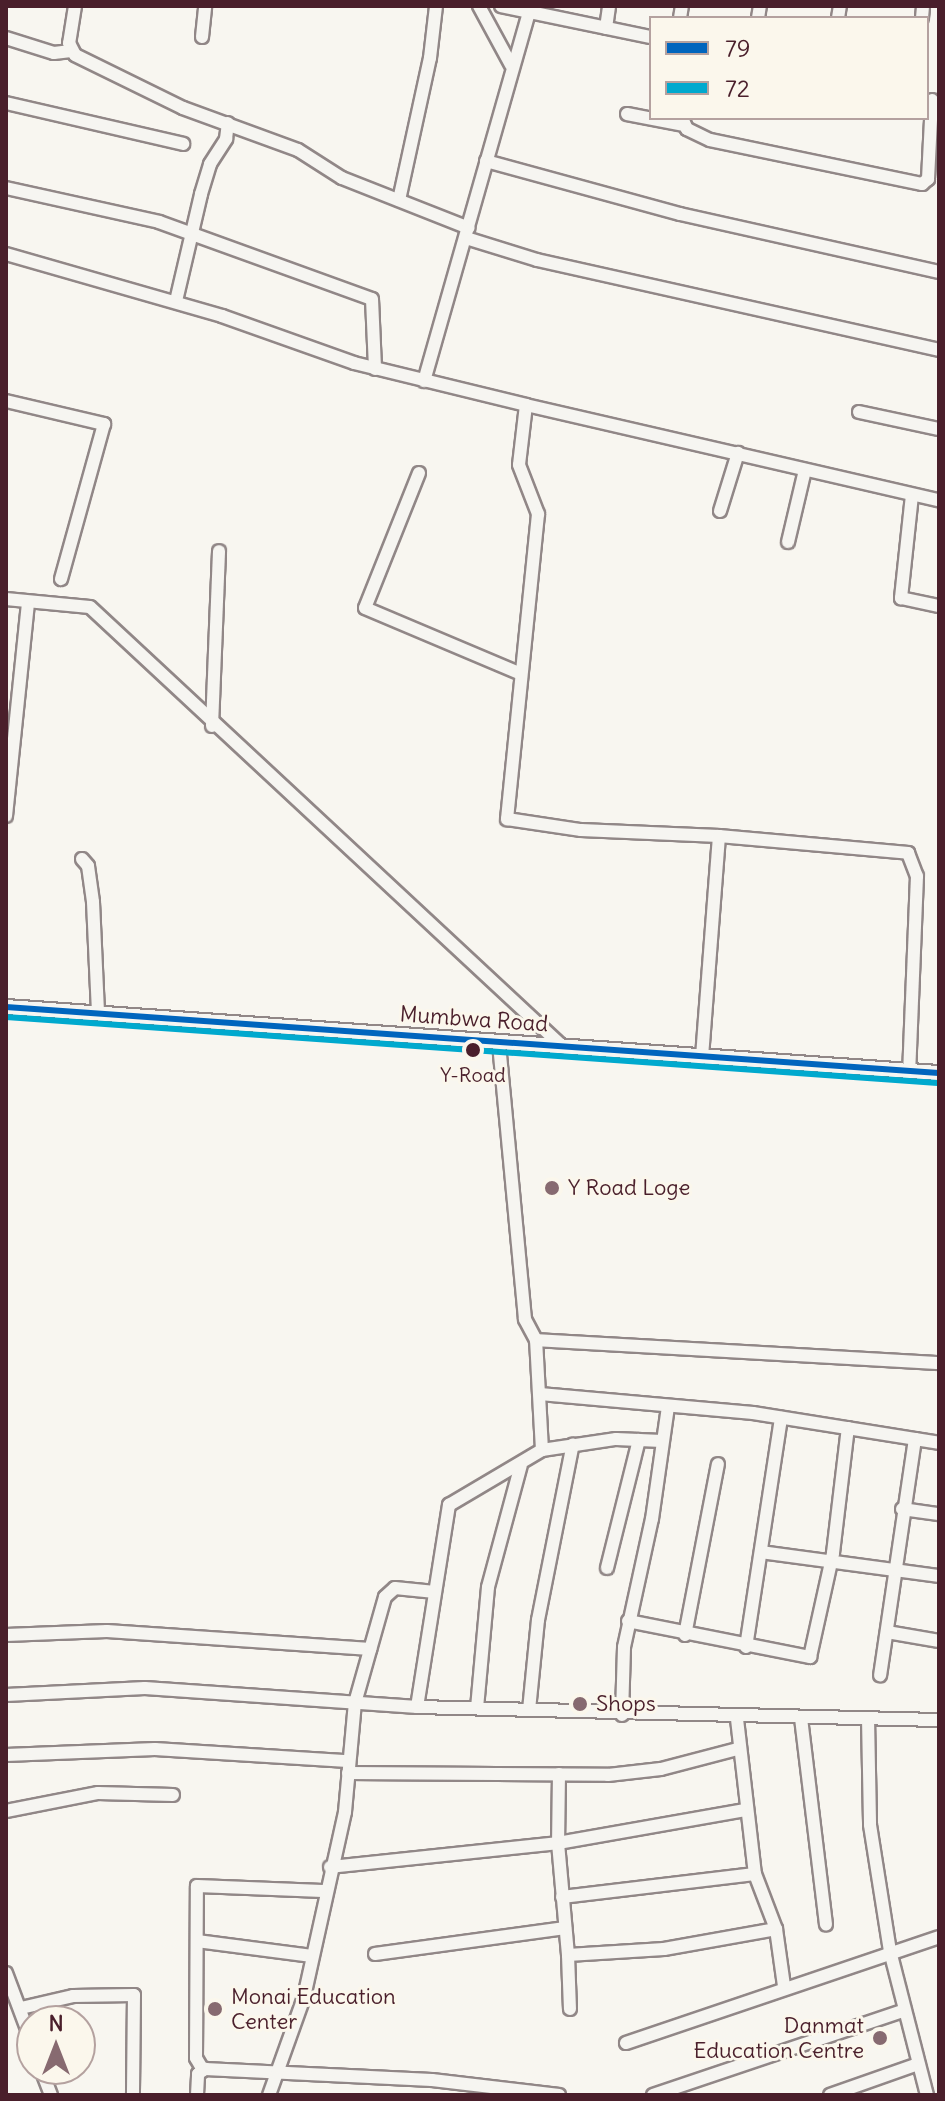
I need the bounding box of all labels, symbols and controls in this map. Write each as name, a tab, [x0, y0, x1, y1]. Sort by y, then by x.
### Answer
legend	[649, 16, 929, 120]
text: 79	[725, 33, 751, 63]
text: 72	[725, 73, 750, 103]
street label: Mumbwa Road	[399, 1001, 549, 1037]
marker: Y-Road	[465, 1042, 481, 1058]
place label: Y-Road	[440, 1062, 506, 1086]
place label: Y Road Loge	[568, 1175, 690, 1201]
marker: Y Road Loge	[543, 1179, 561, 1197]
place label: Shops	[596, 1691, 656, 1717]
marker: Shops	[571, 1695, 589, 1713]
place label: Monai Education Center	[231, 1983, 396, 2034]
marker: Monai Education Center	[206, 2000, 224, 2018]
north arrow	[16, 2005, 96, 2085]
text: N	[48, 2009, 64, 2037]
place label: Danmat Education Centre	[694, 2012, 864, 2064]
marker: Danmat Education Centre	[871, 2029, 889, 2047]

